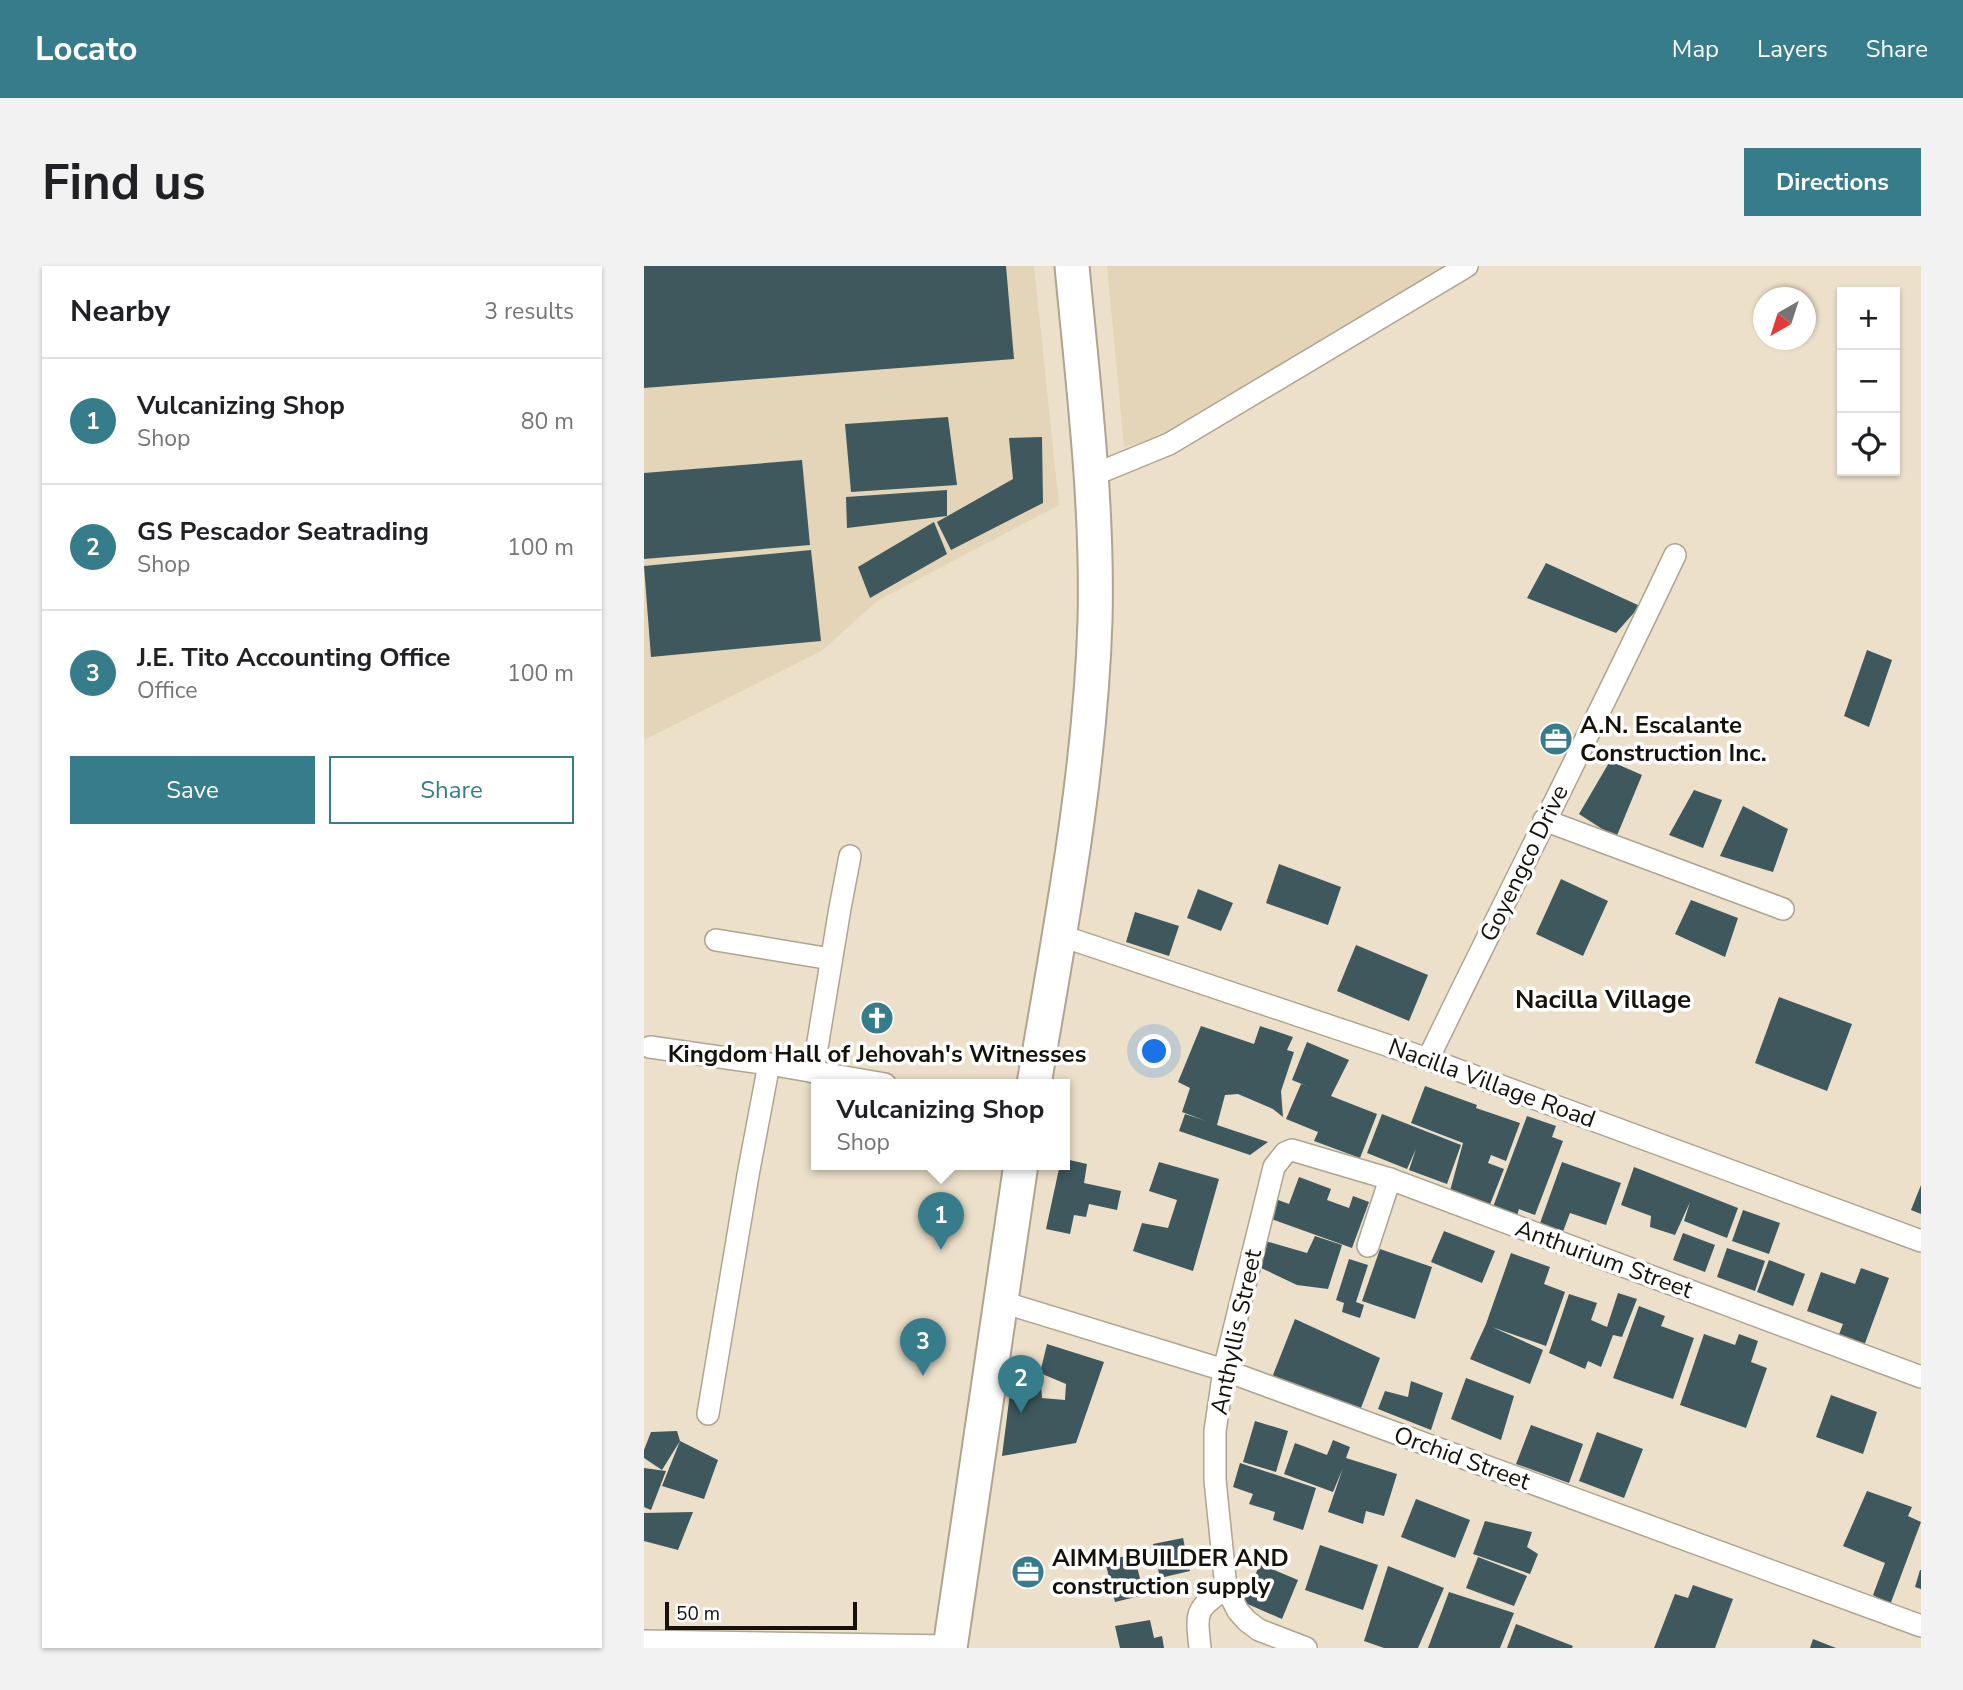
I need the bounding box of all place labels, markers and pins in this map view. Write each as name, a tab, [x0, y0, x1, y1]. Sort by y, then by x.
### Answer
place label: A.N. Escalante Construction Inc.	[1580, 709, 1767, 769]
office icon: A.N. Escalante Construction Inc.	[1537, 720, 1575, 758]
church icon: Kingdom Hall of Jehovah's Witnesses	[858, 999, 896, 1037]
place label: Kingdom Hall of Jehovah's Witnesses	[668, 1038, 1086, 1070]
pin: 1	[918, 1192, 964, 1250]
pin: 3	[900, 1318, 946, 1376]
pin: 2	[998, 1355, 1044, 1413]
place label: AIMM BUILDER AND construction supply	[1052, 1542, 1289, 1602]
office icon: AIMM BUILDER AND construction supply	[1009, 1553, 1047, 1591]

